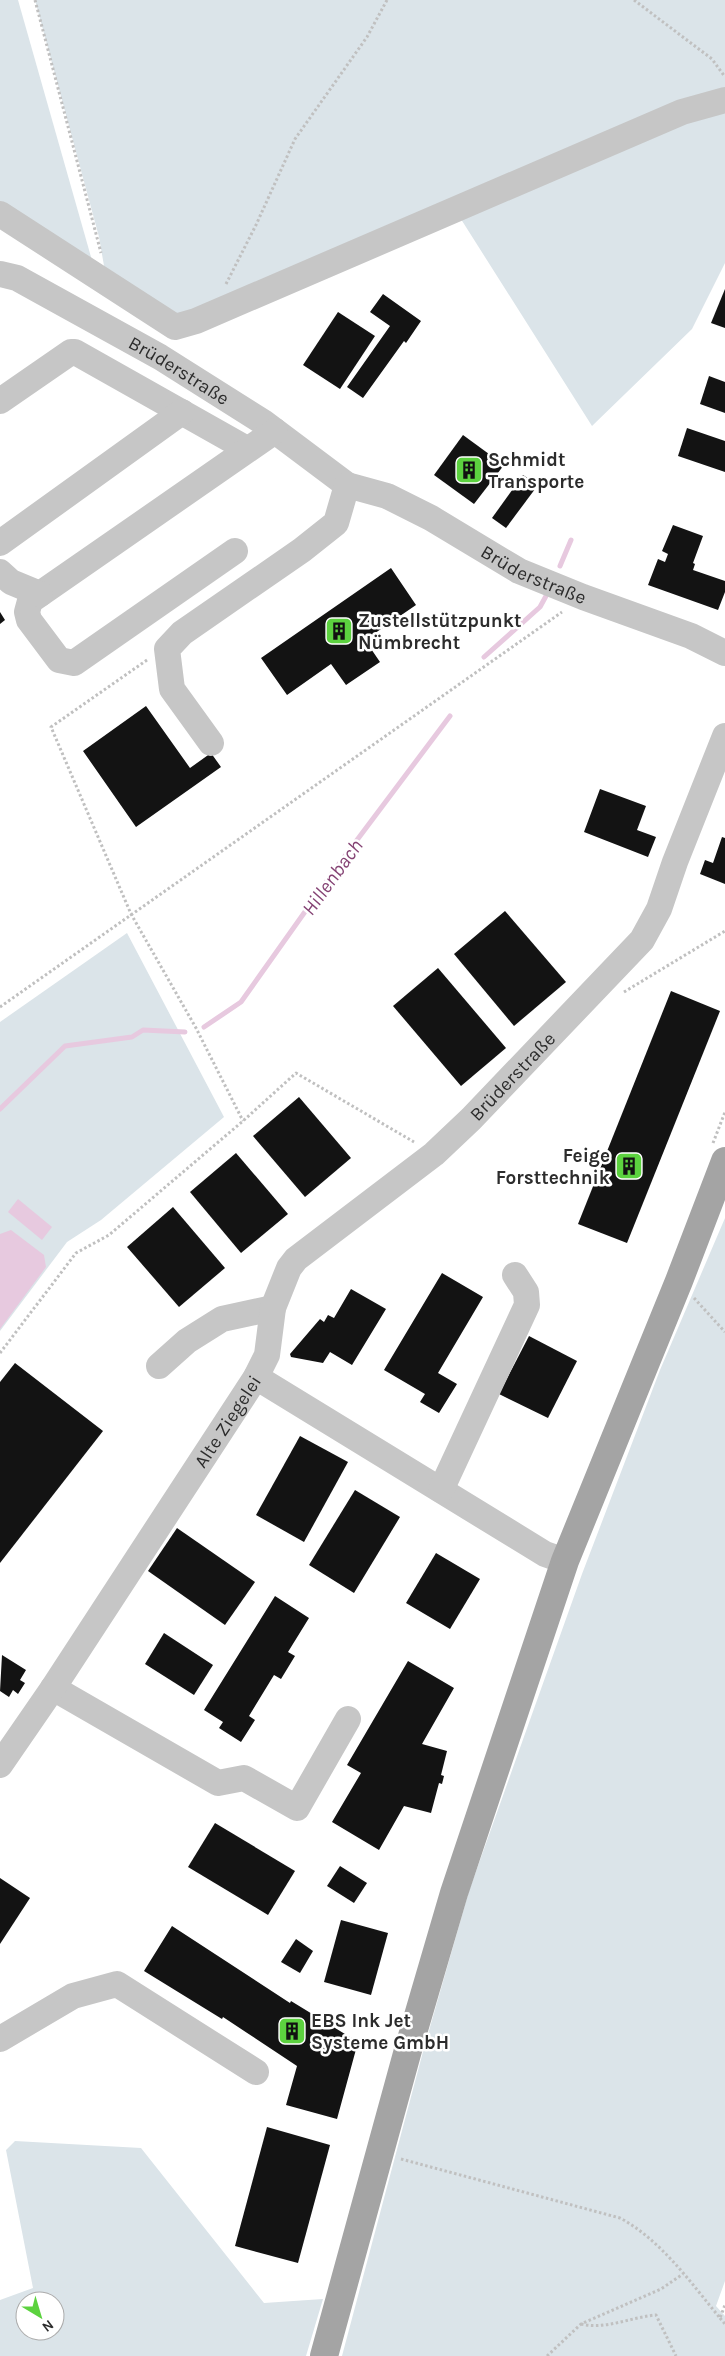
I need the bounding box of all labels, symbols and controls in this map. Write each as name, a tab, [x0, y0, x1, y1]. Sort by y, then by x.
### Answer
street label: Brüderstraße	[125, 332, 233, 410]
place label: Schmidt Transporte	[488, 449, 584, 493]
building icon: Schmidt Transporte	[454, 455, 484, 485]
street label: Brüderstraße	[477, 541, 589, 609]
place label: Zustellstützpunkt Nümbrecht	[358, 610, 521, 654]
building icon: Zustellstützpunkt Nümbrecht	[324, 616, 354, 646]
water label: Hillenbach	[297, 835, 368, 920]
street label: Brüderstraße	[465, 1028, 560, 1126]
place label: Feige Forsttechnik	[496, 1145, 610, 1189]
building icon: Feige Forsttechnik	[614, 1151, 644, 1181]
street label: Alte Ziegelei	[190, 1372, 266, 1472]
place label: EBS Ink Jet Systeme GmbH	[311, 2010, 449, 2054]
building icon: EBS Ink Jet Systeme GmbH	[277, 2016, 307, 2046]
north arrow	[15, 2291, 65, 2341]
text: N	[39, 2316, 57, 2336]

